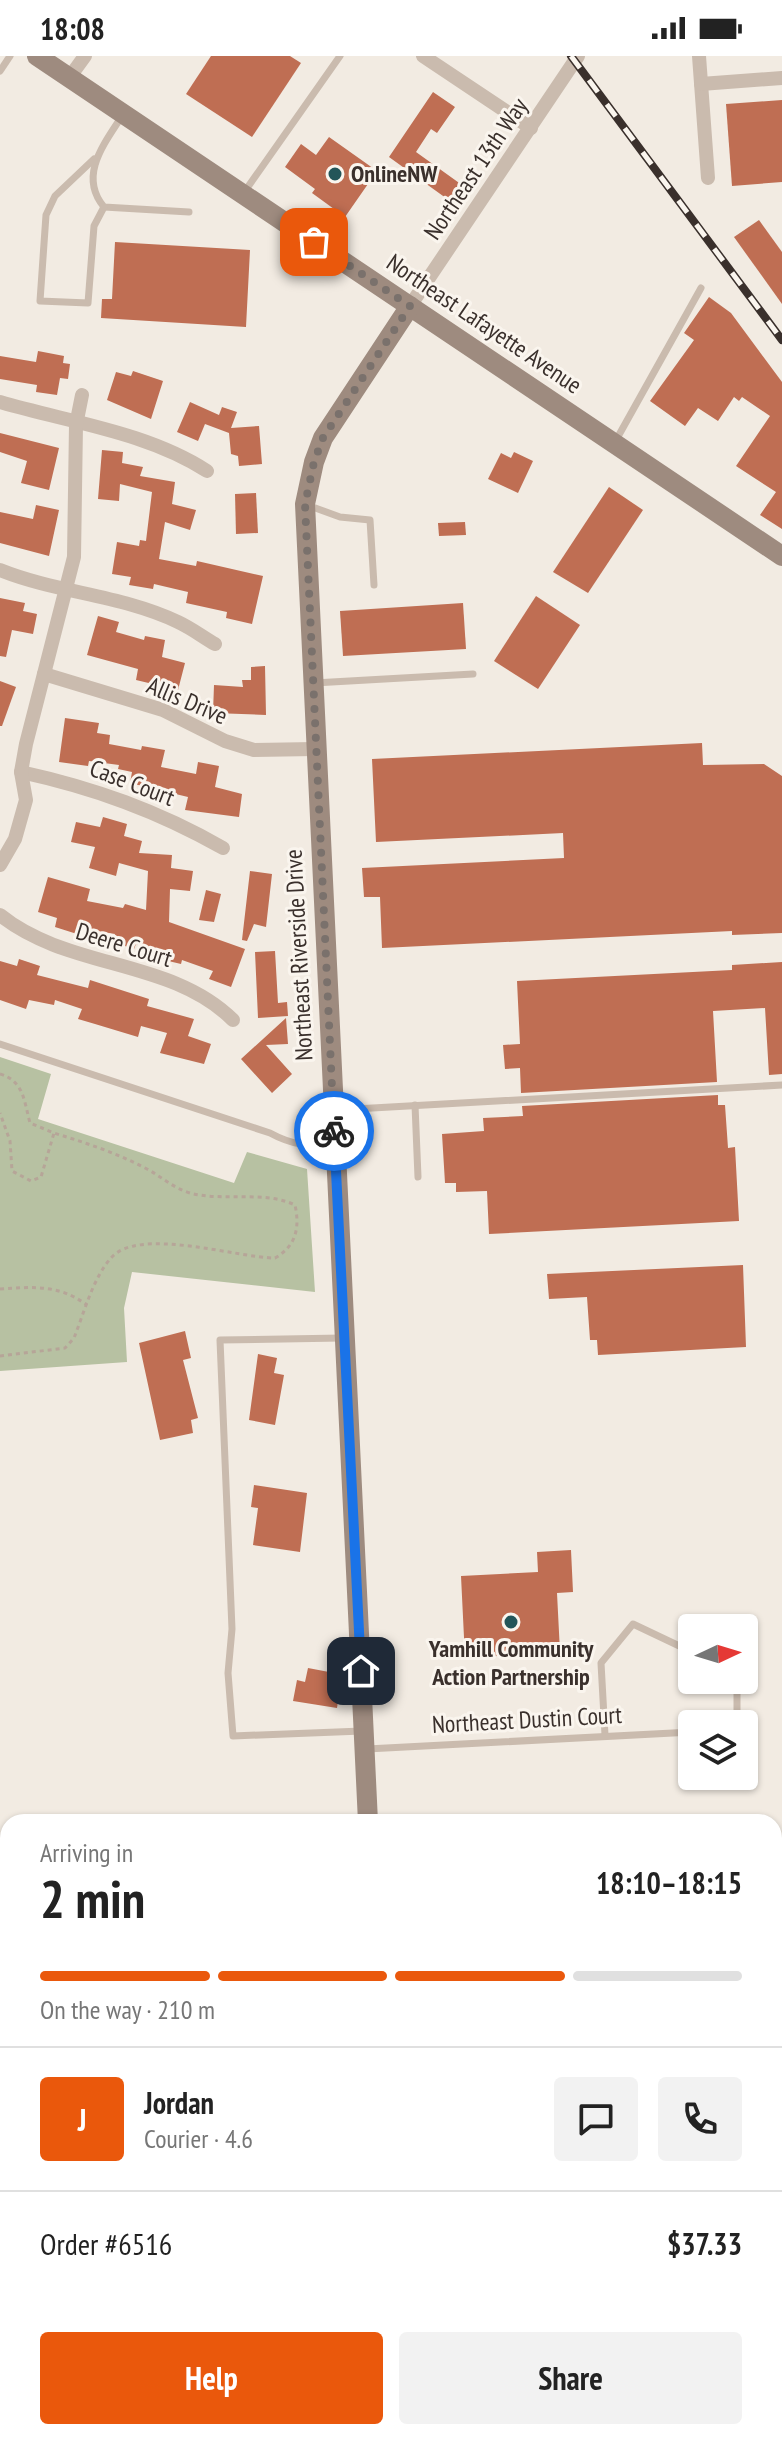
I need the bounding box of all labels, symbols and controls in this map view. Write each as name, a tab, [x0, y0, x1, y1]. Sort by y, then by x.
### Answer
text: 18:08	[40, 9, 105, 48]
street label: Northeast 13th Way	[417, 92, 534, 245]
place label: OnlineNW	[351, 158, 438, 189]
marker: OnlineNW	[326, 165, 344, 183]
pin	[280, 208, 348, 276]
icon: bag	[292, 220, 336, 264]
street label: Northeast Lafayette Avenue	[381, 247, 588, 400]
street label: Allis Drive	[142, 670, 232, 731]
street label: Case Court	[85, 752, 179, 813]
street label: Northeast Riverside Drive	[277, 848, 320, 1062]
street label: Deere Court	[72, 915, 176, 974]
courier	[294, 1091, 374, 1171]
icon: bike	[312, 1109, 356, 1153]
marker: Yamhill Community Action Partnership	[502, 1613, 520, 1631]
north arrow	[678, 1614, 758, 1694]
map controls	[678, 1614, 758, 1790]
place label: Yamhill Community Action Partnership	[428, 1633, 594, 1692]
pin	[327, 1637, 395, 1705]
icon: home	[339, 1649, 383, 1693]
street label: Northeast Dustin Court	[431, 1699, 623, 1740]
button: layers	[678, 1710, 758, 1790]
text: Arriving in	[40, 1836, 133, 1869]
text: 18:10–18:15	[596, 1863, 742, 1902]
text: 2 min	[40, 1865, 145, 1932]
text: On the way · 210 m	[40, 1993, 215, 2026]
button: chat	[554, 2077, 638, 2161]
button: phone	[658, 2077, 742, 2161]
text: Jordan	[144, 2083, 214, 2122]
text: J	[78, 2100, 86, 2139]
text: Courier · 4.6	[144, 2122, 253, 2155]
text: Order #6516	[40, 2224, 172, 2263]
text: $37.33	[667, 2224, 742, 2263]
button: Help	[40, 2332, 383, 2424]
button: Share	[399, 2332, 742, 2424]

